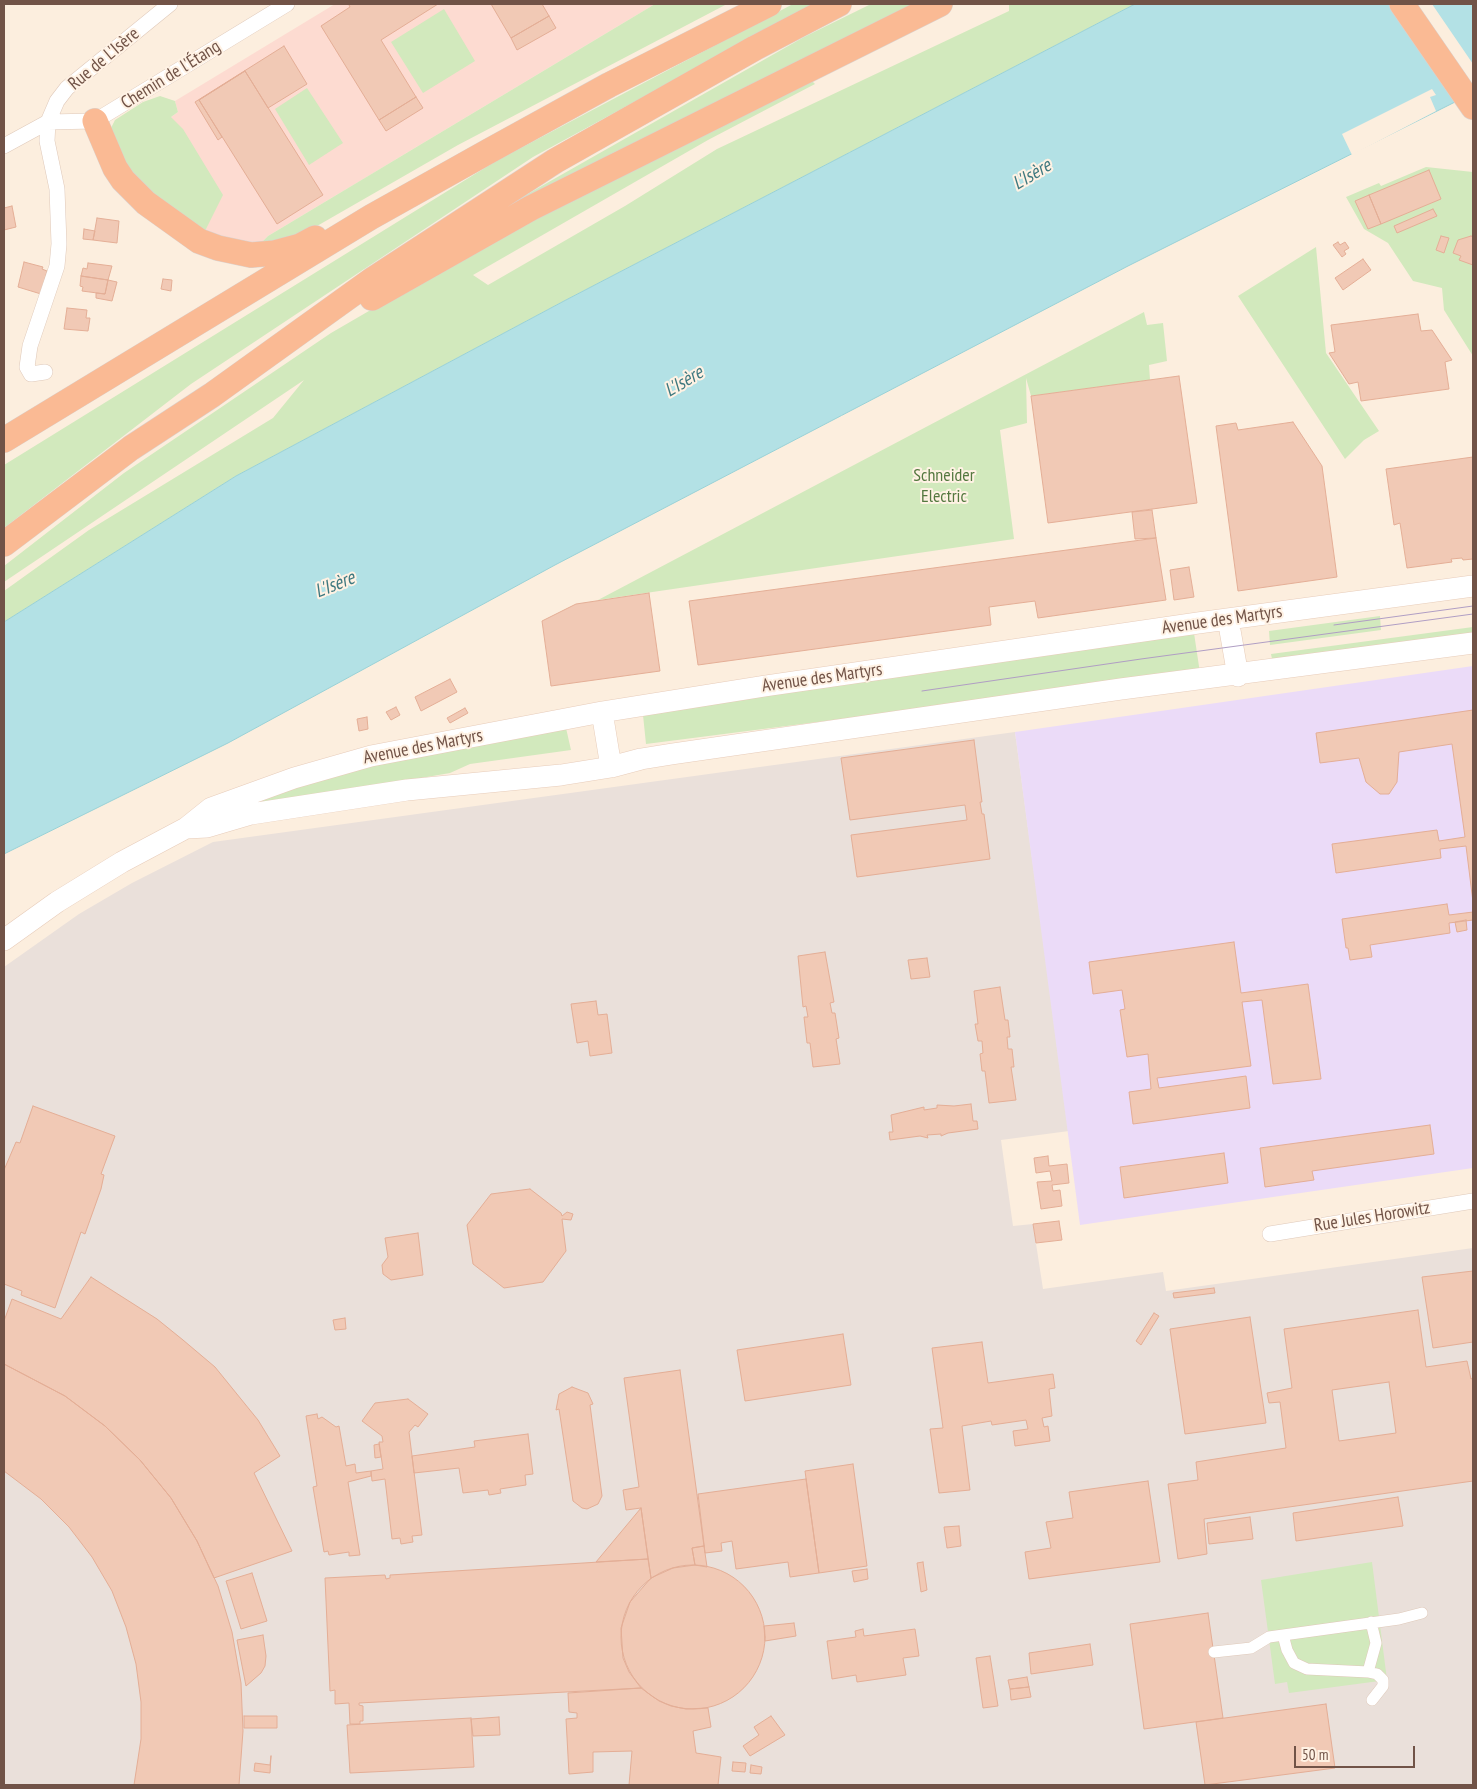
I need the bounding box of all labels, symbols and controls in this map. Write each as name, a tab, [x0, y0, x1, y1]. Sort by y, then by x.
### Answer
street label: Rue de L'Isère	[64, 23, 144, 95]
street label: Chemin de l'Étang	[117, 36, 225, 114]
water label: L'Isère	[1008, 155, 1056, 195]
water label: L'Isère	[660, 362, 708, 402]
park label: Schneider Electric	[913, 465, 975, 508]
water label: L'Isère	[312, 567, 358, 603]
street label: Avenue des Martyrs	[1161, 601, 1283, 639]
street label: Avenue des Martyrs	[761, 659, 883, 697]
street label: Avenue des Martyrs	[361, 725, 485, 769]
street label: Rue Jules Horowitz	[1312, 1197, 1432, 1237]
scale bar	[1297, 1736, 1418, 1768]
text: 50 m	[1302, 1745, 1328, 1764]

